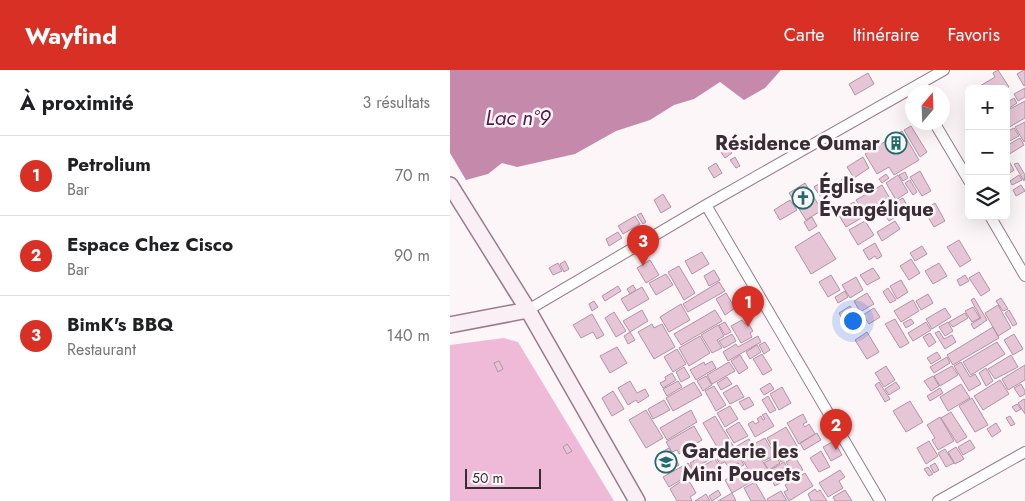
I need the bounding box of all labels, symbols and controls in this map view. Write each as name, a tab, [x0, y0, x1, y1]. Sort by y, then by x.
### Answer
text: Wayfind	[25, 18, 117, 53]
text: Carte	[784, 22, 825, 48]
text: Itinéraire	[853, 22, 919, 48]
text: Favoris	[947, 22, 1000, 48]
north arrow	[905, 85, 950, 130]
map controls	[965, 85, 1010, 220]
button: +	[965, 85, 1010, 130]
text: À proximité	[20, 88, 134, 118]
text: 3 résultats	[363, 91, 430, 114]
water label: Lac n°9	[486, 103, 552, 133]
place label: Résidence Oumar	[715, 129, 881, 158]
button: −	[965, 130, 1010, 175]
building icon: Résidence Oumar	[884, 131, 908, 155]
text: Petrolium	[67, 151, 151, 178]
text: 1	[32, 164, 40, 187]
text: 70 m	[395, 164, 430, 187]
place label: Église Évangélique	[819, 171, 934, 224]
button: layers	[965, 175, 1010, 220]
text: Bar	[67, 178, 89, 201]
church icon: Église Évangélique	[791, 186, 815, 210]
pin: 3	[627, 225, 659, 266]
text: Espace Chez Cisco	[67, 231, 233, 258]
text: 2	[31, 244, 41, 267]
text: 90 m	[394, 244, 430, 267]
text: Bar	[67, 258, 89, 281]
pin: 1	[732, 286, 764, 327]
your location	[840, 308, 866, 334]
text: BimK's BBQ	[67, 311, 174, 338]
text: 3	[31, 324, 41, 347]
text: 140 m	[387, 324, 430, 347]
text: Restaurant	[67, 338, 136, 361]
pin: 2	[820, 409, 852, 450]
place label: Garderie les Mini Poucets	[682, 437, 800, 489]
school or university icon: Garderie les Mini Poucets	[654, 450, 678, 474]
scale bar	[465, 466, 541, 489]
text: 50 m	[472, 468, 503, 488]

